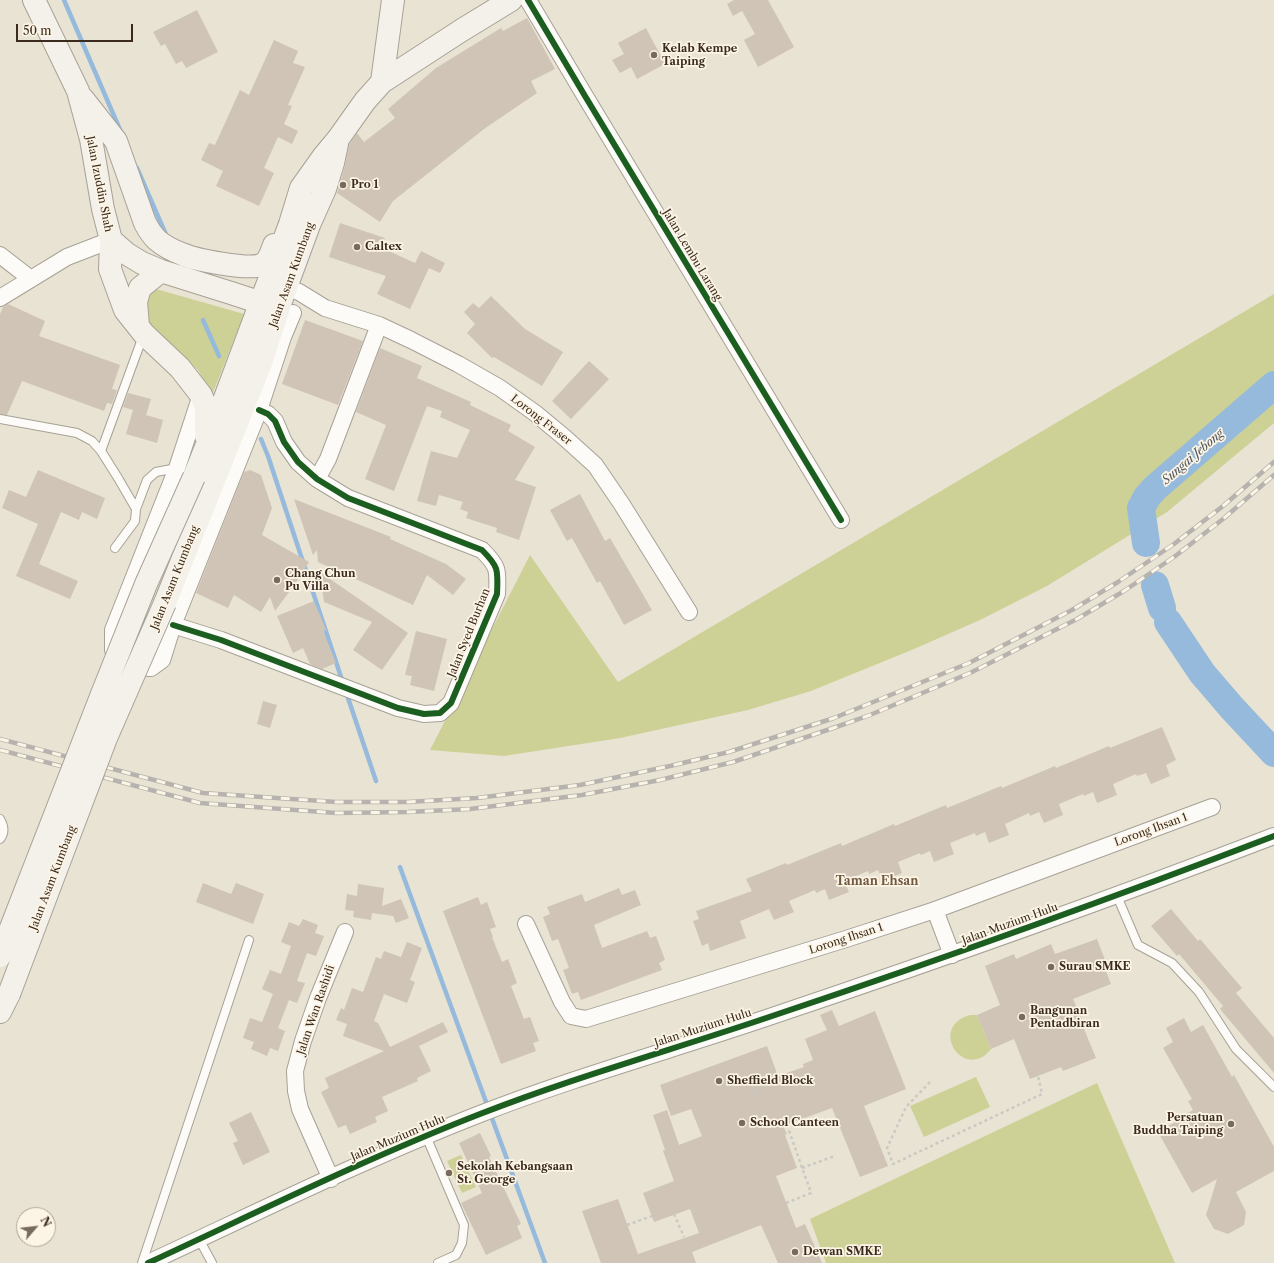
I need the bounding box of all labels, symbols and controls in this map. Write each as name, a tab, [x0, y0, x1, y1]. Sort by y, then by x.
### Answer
scale bar	[18, 16, 135, 42]
text: 50 m	[23, 23, 52, 38]
place label: Kelab Kempe Taiping	[662, 42, 737, 68]
marker: Kelab Kempe Taiping	[649, 50, 659, 60]
street label: Jalan Izuddin Shah	[83, 135, 115, 233]
place label: Pro 1	[351, 178, 379, 192]
marker: Pro 1	[338, 180, 348, 190]
street label: Jalan Lembu Larang	[659, 207, 725, 303]
street label: Jalan Asam Kumbang	[267, 221, 317, 329]
place label: Caltex	[365, 240, 402, 254]
marker: Caltex	[352, 242, 362, 252]
street label: Lorong Fraser	[508, 392, 574, 448]
water label: Sungai Jebong	[1159, 426, 1227, 488]
street label: Jalan Asam Kumbang	[148, 524, 202, 632]
place label: Chang Chun Pu Villa	[285, 567, 356, 593]
marker: Chang Chun Pu Villa	[272, 575, 282, 585]
street label: Jalan Syed Burhan	[445, 586, 493, 680]
street label: Lorong Ihsan 1	[1113, 811, 1189, 849]
street label: Jalan Asam Kumbang	[27, 824, 79, 932]
district label: Taman Ehsan	[835, 875, 919, 889]
street label: Jalan Muzium Hulu	[960, 900, 1060, 948]
street label: Lorong Ihsan 1	[807, 921, 885, 957]
place label: Surau SMKE	[1059, 960, 1130, 974]
marker: Surau SMKE	[1046, 962, 1056, 972]
street label: Jalan Wan Rashidi	[294, 963, 338, 1057]
place label: Bangunan Pentadbiran	[1030, 1004, 1100, 1030]
street label: Jalan Muzium Hulu	[653, 1006, 753, 1050]
marker: Bangunan Pentadbiran	[1017, 1012, 1027, 1022]
place label: Sheffield Block	[727, 1074, 813, 1088]
marker: Sheffield Block	[714, 1076, 724, 1086]
place label: Persatuan Buddha Taiping	[1133, 1111, 1223, 1137]
street label: Jalan Muzium Hulu	[349, 1112, 447, 1164]
place label: School Canteen	[750, 1116, 839, 1130]
marker: School Canteen	[737, 1118, 747, 1128]
marker: Persatuan Buddha Taiping	[1226, 1119, 1236, 1129]
place label: Sekolah Kebangsaan St. George	[457, 1160, 573, 1186]
marker: Sekolah Kebangsaan St. George	[444, 1168, 454, 1178]
north arrow	[16, 1207, 56, 1247]
text: N	[37, 1214, 54, 1229]
place label: Dewan SMKE	[803, 1245, 881, 1259]
marker: Dewan SMKE	[790, 1247, 800, 1257]

